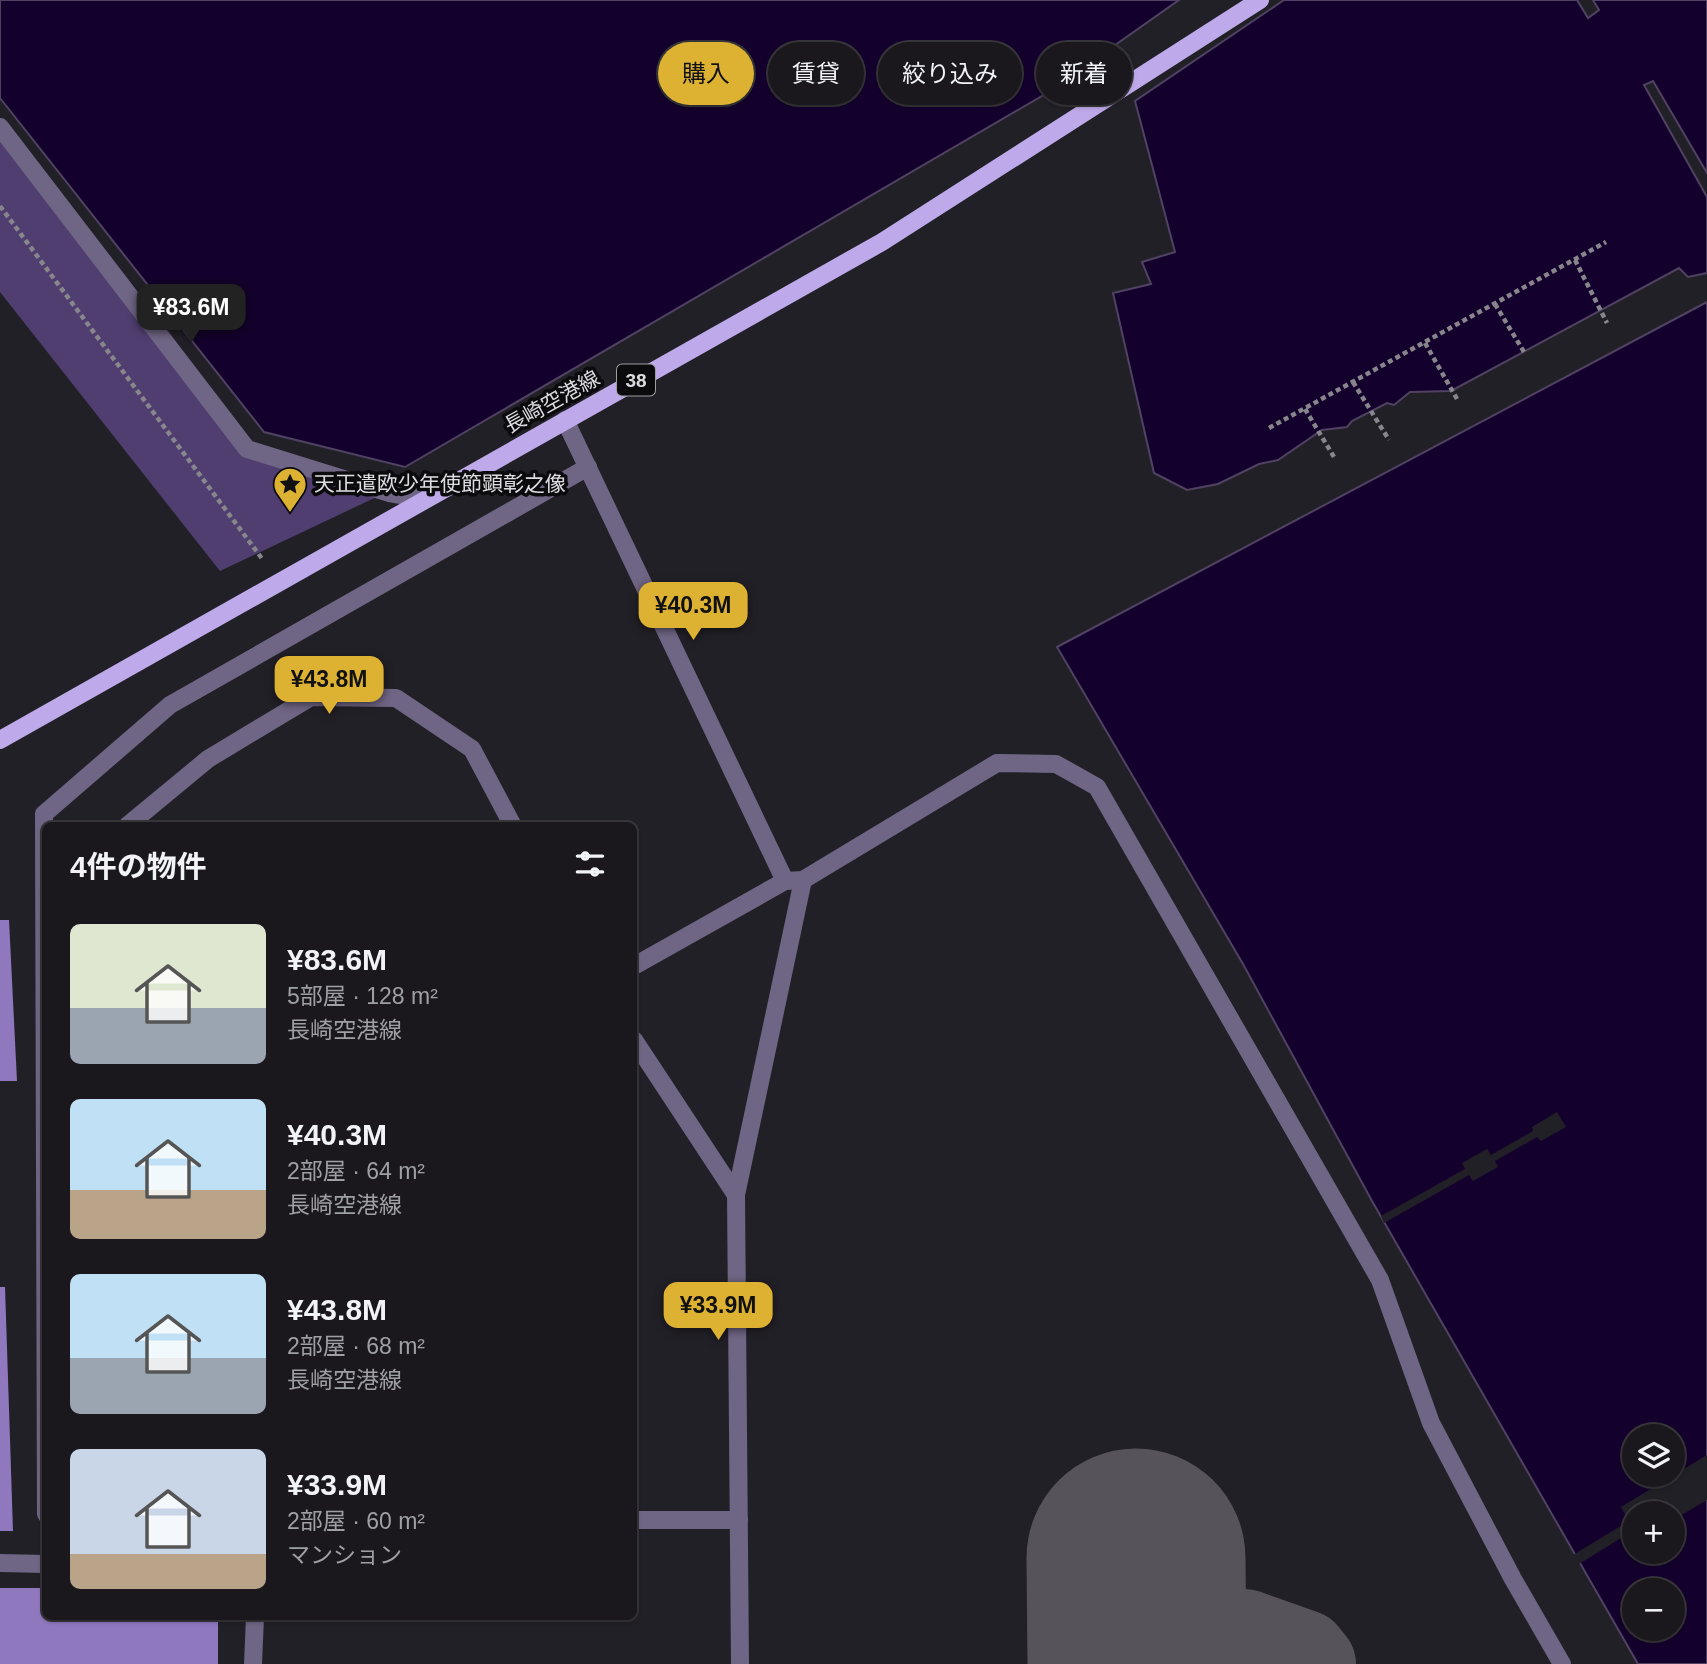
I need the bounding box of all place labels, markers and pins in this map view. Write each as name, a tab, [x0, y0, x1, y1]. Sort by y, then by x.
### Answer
pin: ¥83.6M	[134, 284, 248, 344]
place icon: 天正遣欧少年使節顕彰之像	[271, 465, 309, 514]
place label: 天正遣欧少年使節顕彰之像	[314, 472, 566, 495]
pin: ¥40.3M	[636, 582, 750, 642]
pin: ¥43.8M	[272, 656, 386, 716]
pin: ¥33.9M	[661, 1282, 775, 1342]

